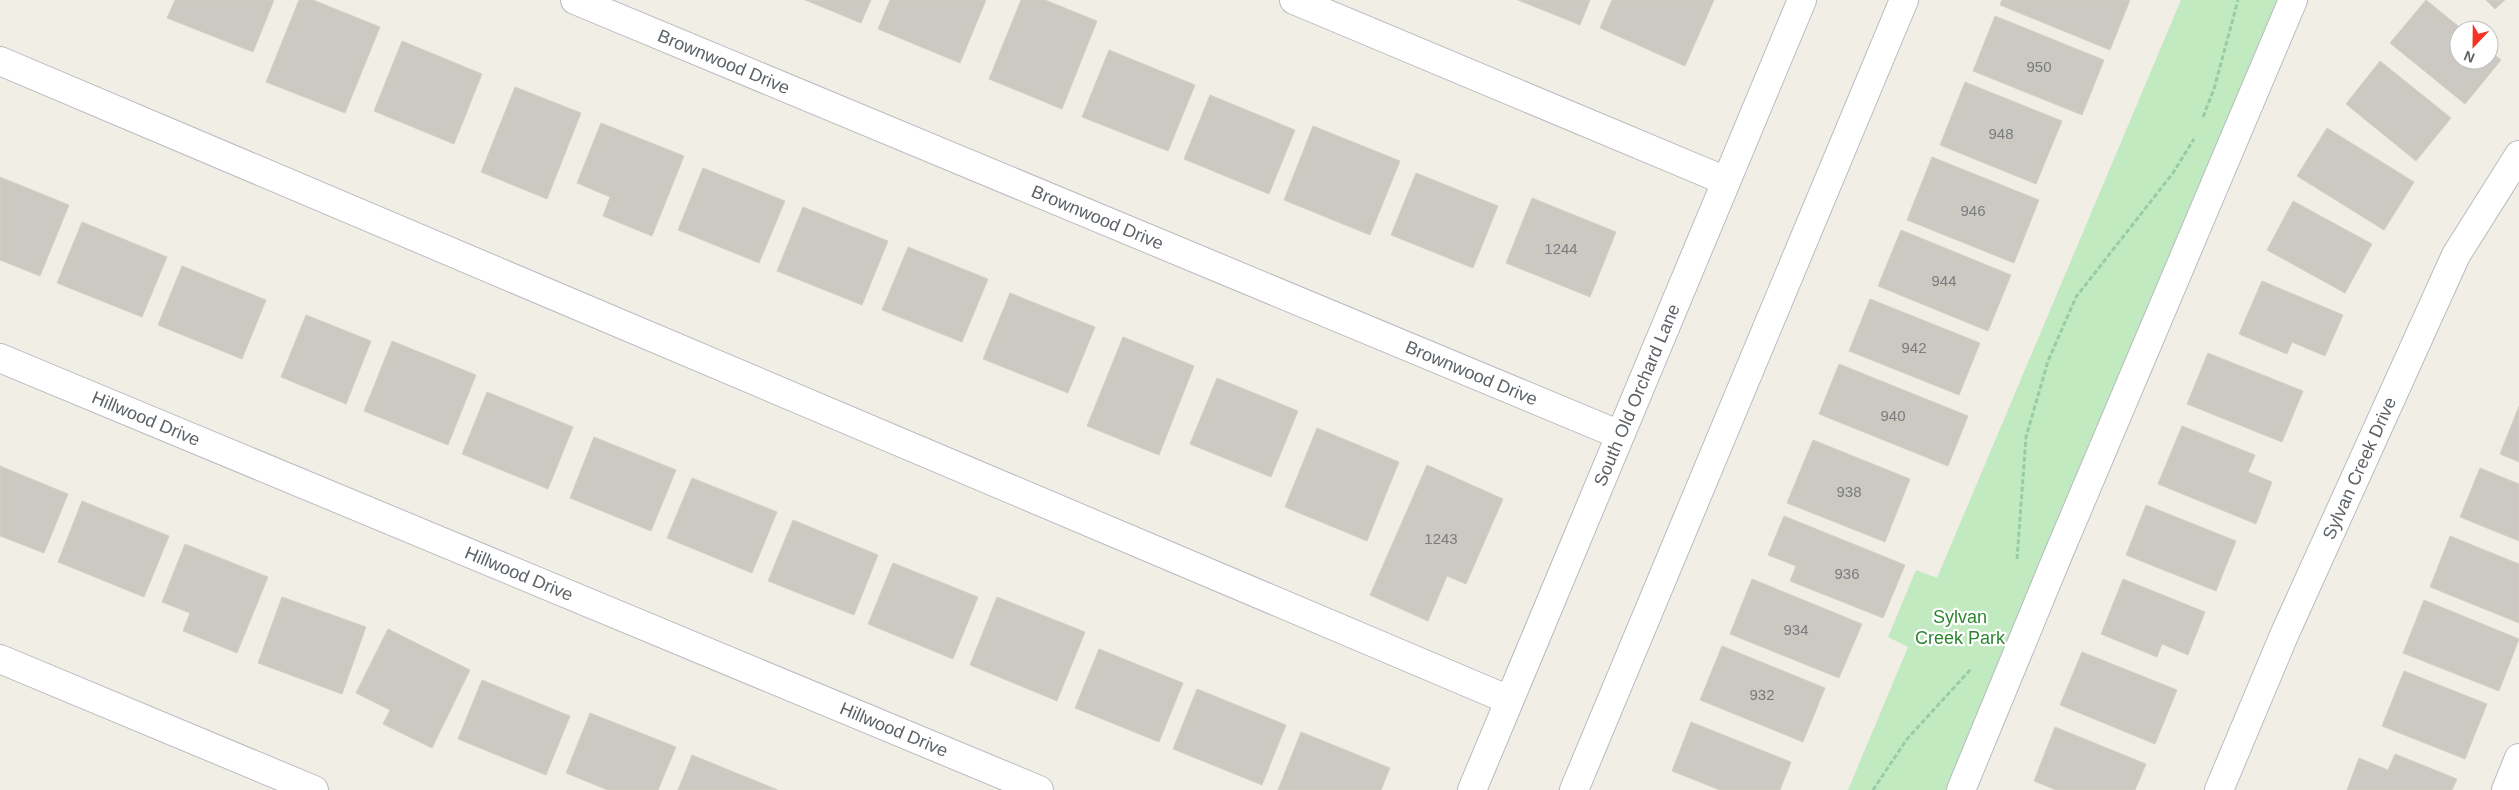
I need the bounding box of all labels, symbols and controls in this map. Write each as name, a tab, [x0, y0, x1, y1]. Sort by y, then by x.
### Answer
north arrow	[2449, 20, 2499, 70]
street label: Brownwood Drive	[655, 26, 793, 98]
text: N	[2461, 48, 2477, 66]
house number: 950	[2026, 58, 2052, 75]
house number: 948	[1988, 125, 2014, 142]
street label: Brownwood Drive	[1029, 181, 1167, 254]
house number: 946	[1960, 202, 1986, 219]
house number: 1244	[1544, 240, 1578, 257]
house number: 944	[1931, 272, 1957, 289]
street label: South Old Orchard Lane	[1590, 301, 1684, 489]
street label: Brownwood Drive	[1402, 337, 1540, 410]
house number: 942	[1901, 339, 1927, 356]
street label: Hillwood Drive	[89, 387, 203, 450]
street label: Sylvan Creek Drive	[2319, 394, 2400, 543]
house number: 940	[1880, 407, 1906, 424]
house number: 938	[1836, 483, 1862, 500]
house number: 1243	[1424, 530, 1458, 547]
street label: Hillwood Drive	[462, 542, 576, 605]
house number: 936	[1834, 565, 1860, 582]
park label: Sylvan Creek Park	[1915, 607, 2006, 648]
house number: 934	[1783, 621, 1809, 638]
house number: 932	[1749, 686, 1775, 703]
street label: Hillwood Drive	[837, 698, 951, 761]

